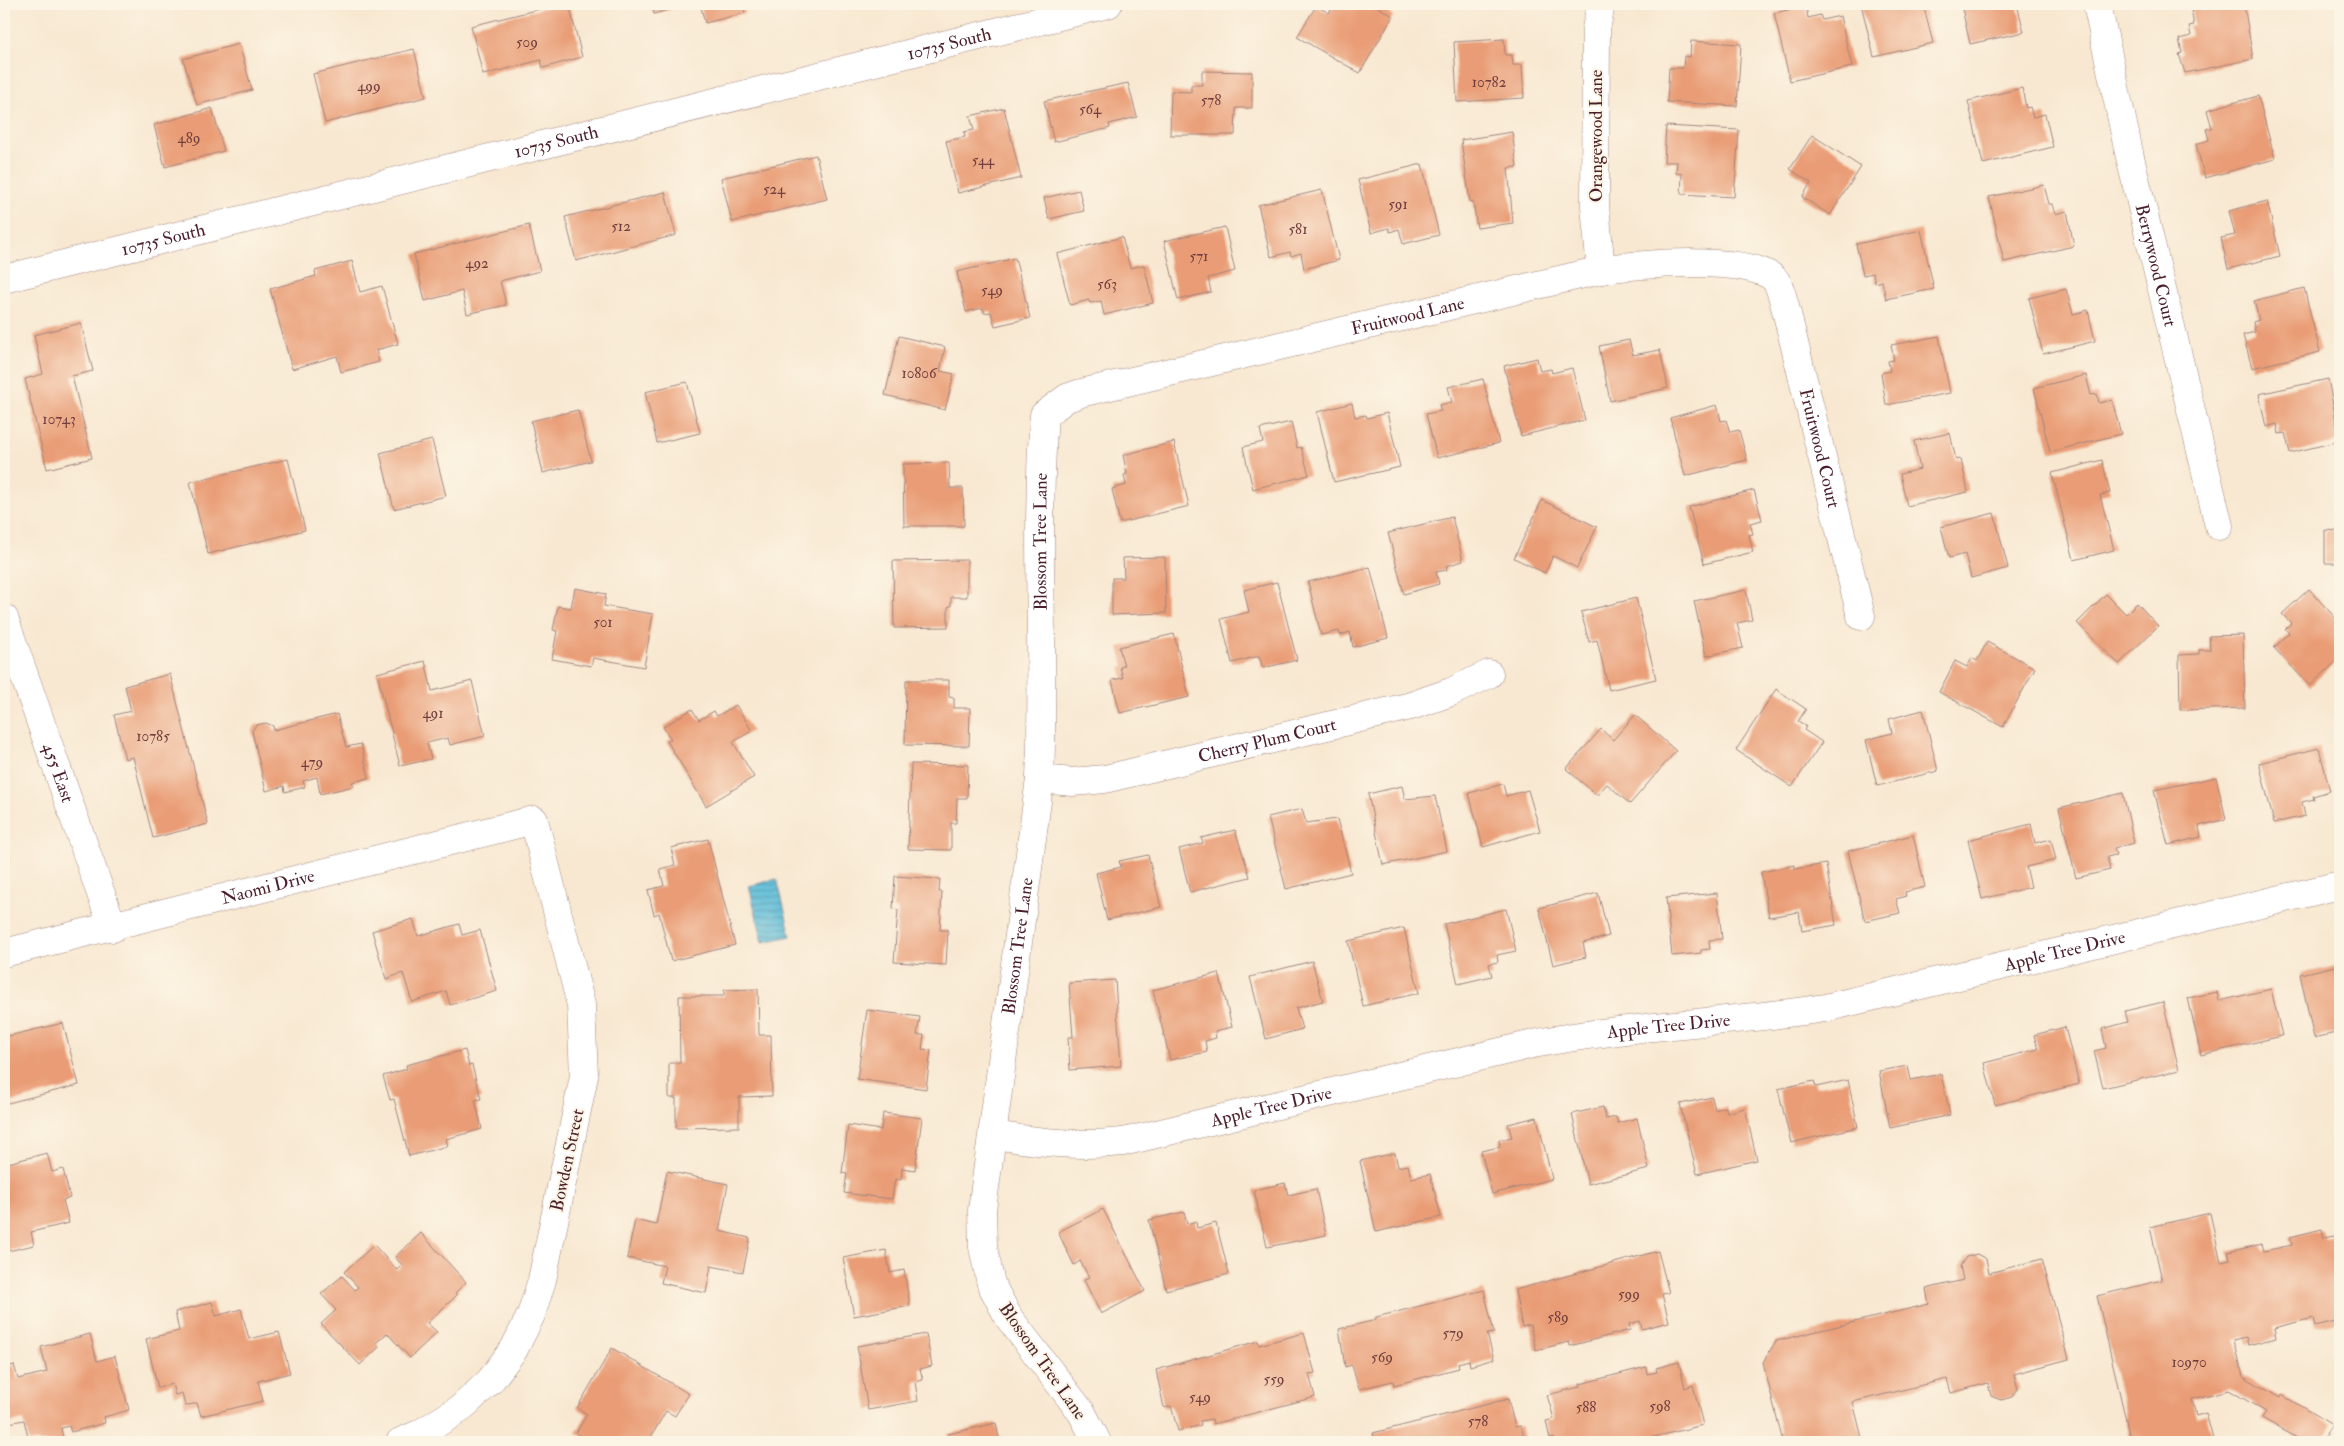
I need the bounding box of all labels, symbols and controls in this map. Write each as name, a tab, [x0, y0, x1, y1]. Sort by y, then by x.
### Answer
street label: 10735 South	[905, 22, 994, 66]
house number: 509	[516, 33, 538, 52]
street label: Orangewood Lane	[1585, 69, 1608, 202]
house number: 10782	[1472, 73, 1507, 92]
house number: 499	[357, 77, 381, 96]
house number: 578	[1201, 91, 1221, 110]
house number: 564	[1079, 100, 1102, 119]
street label: 10735 South	[512, 120, 601, 163]
house number: 489	[178, 129, 200, 148]
house number: 544	[972, 151, 995, 170]
house number: 524	[763, 180, 786, 199]
house number: 591	[1388, 195, 1408, 214]
street label: Berrywood Court	[2130, 202, 2182, 329]
house number: 512	[611, 217, 631, 236]
street label: 10735 South	[119, 218, 208, 261]
house number: 581	[1289, 220, 1307, 239]
house number: 571	[1190, 247, 1208, 266]
house number: 492	[465, 254, 489, 273]
house number: 563	[1097, 275, 1117, 294]
house number: 549	[981, 281, 1003, 300]
street label: Fruitwood Lane	[1349, 292, 1467, 341]
house number: 10806	[901, 364, 938, 383]
street label: Fruitwood Court	[1794, 386, 1845, 511]
house number: 10743	[42, 410, 76, 429]
street label: Blossom Tree Lane	[1029, 472, 1053, 611]
house number: 501	[593, 613, 613, 632]
house number: 491	[422, 704, 444, 723]
street label: Cherry Plum Court	[1196, 713, 1339, 768]
house number: 10785	[136, 727, 170, 746]
street label: 455 East	[37, 740, 79, 806]
house number: 479	[301, 753, 323, 772]
street label: Naomi Drive	[219, 864, 318, 910]
street label: Blossom Tree Lane	[997, 876, 1039, 1016]
street label: Apple Tree Drive	[2001, 926, 2128, 977]
street label: Apple Tree Drive	[1605, 1009, 1732, 1044]
street label: Apple Tree Drive	[1208, 1081, 1335, 1133]
street label: Bowden Street	[545, 1107, 590, 1213]
house number: 599	[1618, 1285, 1640, 1304]
street label: Blossom Tree Lane	[994, 1298, 1092, 1425]
house number: 589	[1547, 1308, 1569, 1327]
house number: 579	[1442, 1324, 1464, 1343]
house number: 569	[1371, 1348, 1393, 1367]
house number: 10970	[2171, 1353, 2207, 1372]
house number: 559	[1264, 1370, 1284, 1389]
house number: 549	[1189, 1388, 1211, 1407]
house number: 598	[1649, 1397, 1671, 1416]
house number: 588	[1576, 1398, 1596, 1417]
house number: 578	[1468, 1412, 1488, 1431]

